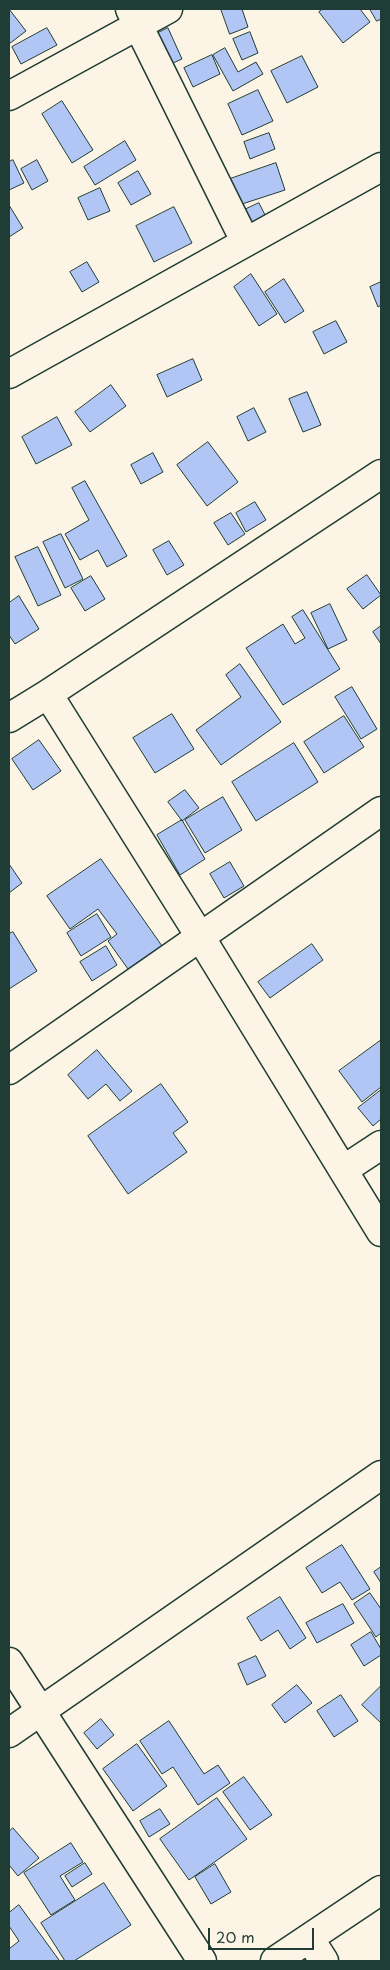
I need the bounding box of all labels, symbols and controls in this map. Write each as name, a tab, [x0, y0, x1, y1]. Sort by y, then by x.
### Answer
scale bar	[210, 1918, 316, 1950]
text: 20 m	[216, 1925, 255, 1948]

